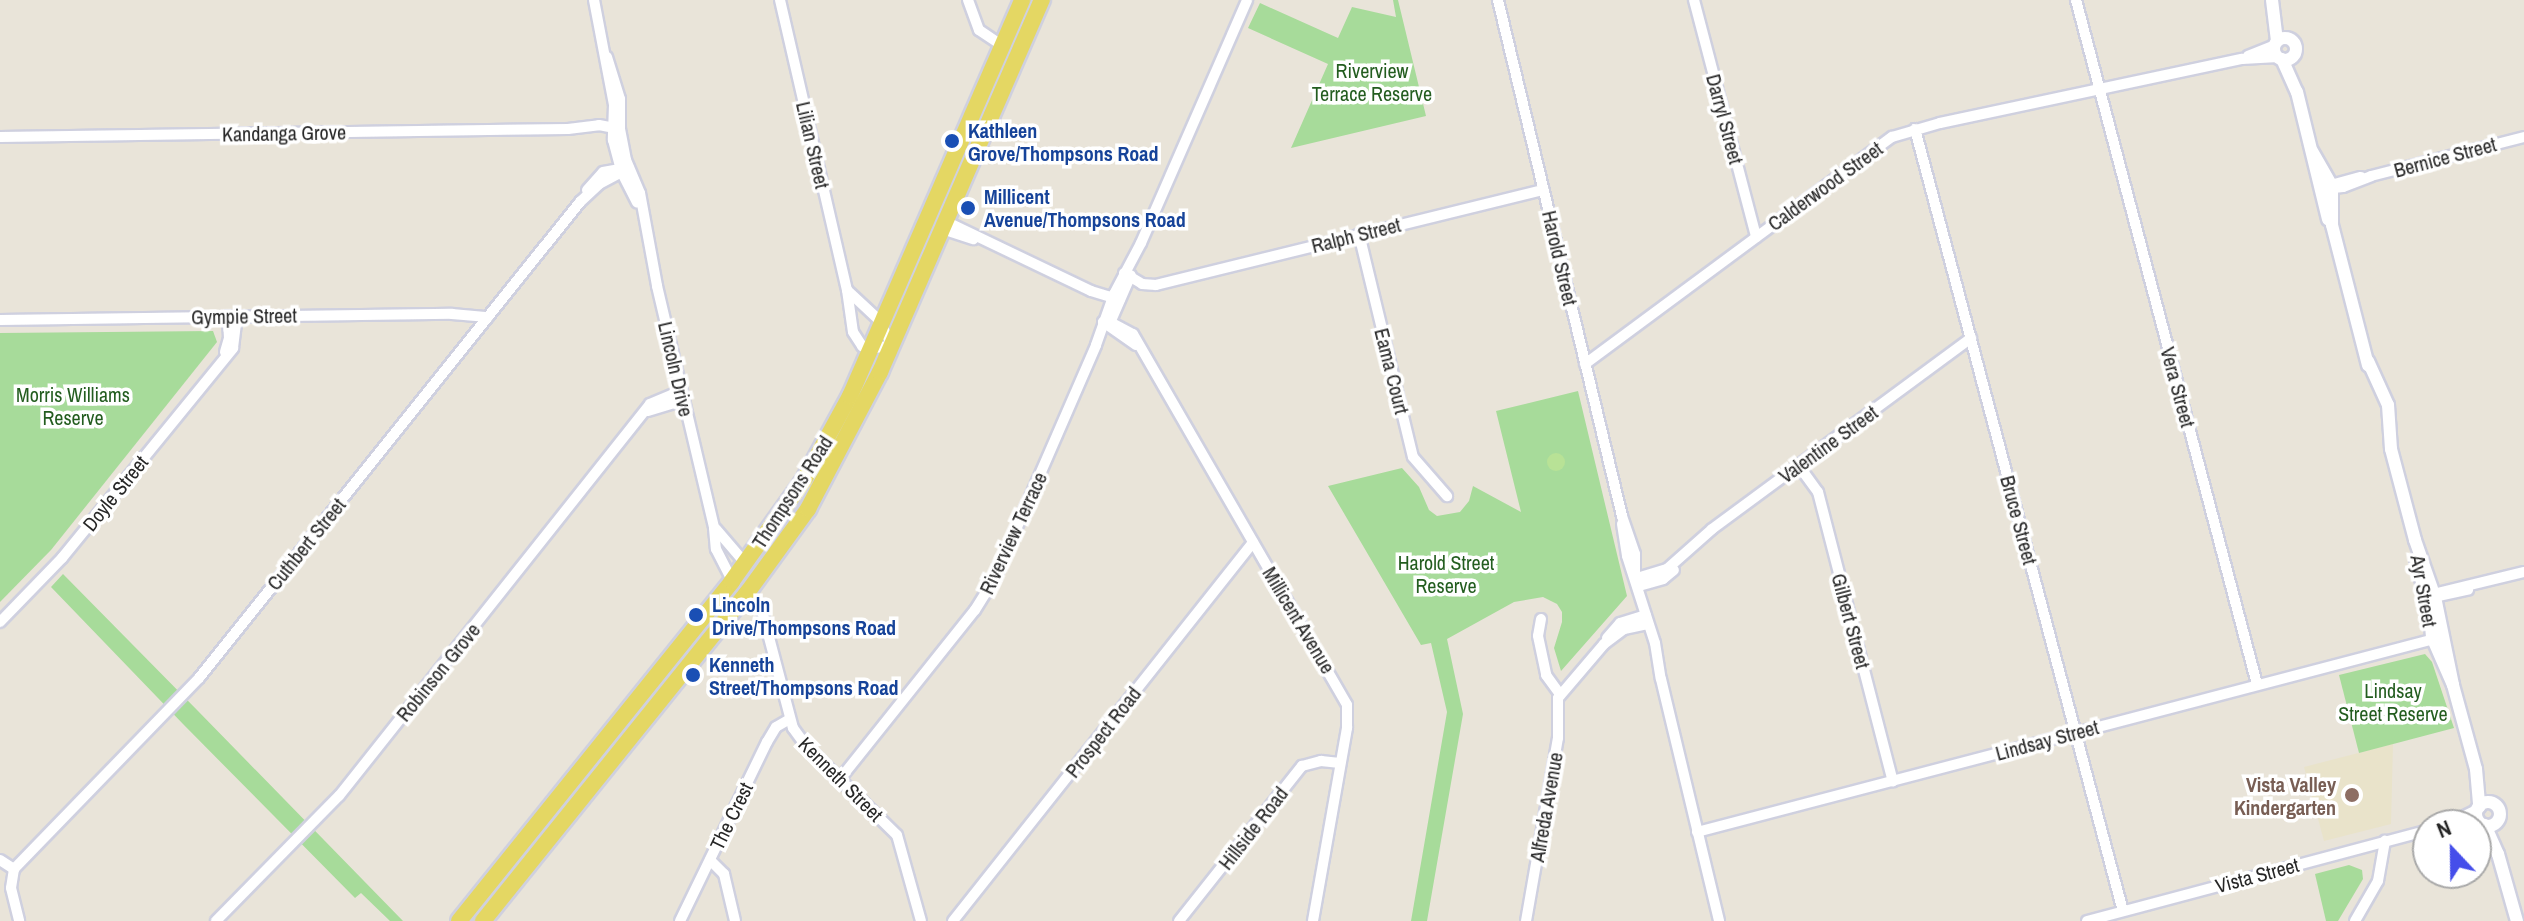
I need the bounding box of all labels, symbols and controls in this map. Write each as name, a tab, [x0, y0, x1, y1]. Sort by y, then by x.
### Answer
park label: Riverview Terrace Reserve	[1312, 58, 1432, 105]
street label: Darryl Street	[1701, 71, 1749, 167]
street label: Lilian Street	[791, 99, 835, 191]
place label: Kathleen Grove/Thompsons Road	[968, 118, 1158, 165]
street label: Kandanga Grove	[222, 120, 346, 146]
marker: Kathleen Grove/Thompsons Road	[943, 132, 961, 150]
street label: Bernice Street	[2391, 132, 2499, 182]
street label: Calderwood Street	[1763, 136, 1887, 236]
place label: Millicent Avenue/Thompsons Road	[984, 184, 1186, 231]
marker: Millicent Avenue/Thompsons Road	[959, 199, 977, 217]
street label: Harold Street	[1537, 208, 1583, 308]
street label: Ralph Street	[1309, 212, 1403, 258]
street label: Gympie Street	[191, 303, 297, 329]
street label: Lincoln Drive	[653, 319, 699, 419]
street label: Eama Court	[1370, 326, 1414, 416]
street label: Vera Street	[2156, 344, 2200, 430]
park label: Morris Williams Reserve	[16, 382, 130, 429]
street label: Valentine Street	[1774, 400, 1882, 488]
street label: Thompsons Road	[747, 431, 837, 553]
street label: Doyle Street	[77, 450, 153, 536]
street label: Riverview Terrace	[974, 468, 1052, 598]
street label: Bruce Street	[1996, 473, 2042, 567]
street label: Cuthbert Street	[262, 493, 350, 595]
park label: Harold Street Reserve	[1398, 550, 1494, 597]
street label: Ayr Street	[2406, 553, 2442, 629]
street label: Millicent Avenue	[1258, 562, 1340, 678]
street label: Gilbert Street	[1827, 571, 1875, 671]
place label: Lincoln Drive/Thompsons Road	[712, 592, 896, 639]
marker: Lincoln Drive/Thompsons Road	[687, 606, 705, 624]
street label: Robinson Grove	[391, 618, 485, 726]
place label: Kenneth Street/Thompsons Road	[709, 652, 899, 699]
marker: Kenneth Street/Thompsons Road	[684, 666, 702, 684]
park label: Lindsay Street Reserve	[2338, 679, 2448, 726]
street label: Prospect Road	[1060, 682, 1146, 782]
street label: Lindsay Street	[1993, 715, 2101, 765]
street label: Kenneth Street	[794, 732, 888, 826]
street label: Alfreda Avenue	[1524, 750, 1568, 864]
place label: Vista Valley Kindergarten	[2234, 772, 2336, 819]
street label: The Crest	[704, 778, 758, 854]
street label: Hillside Road	[1213, 782, 1293, 874]
marker: Vista Valley Kindergarten	[2343, 786, 2361, 804]
north arrow	[2412, 809, 2492, 889]
text: N	[2432, 812, 2455, 845]
street label: Vista Street	[2213, 852, 2301, 898]

